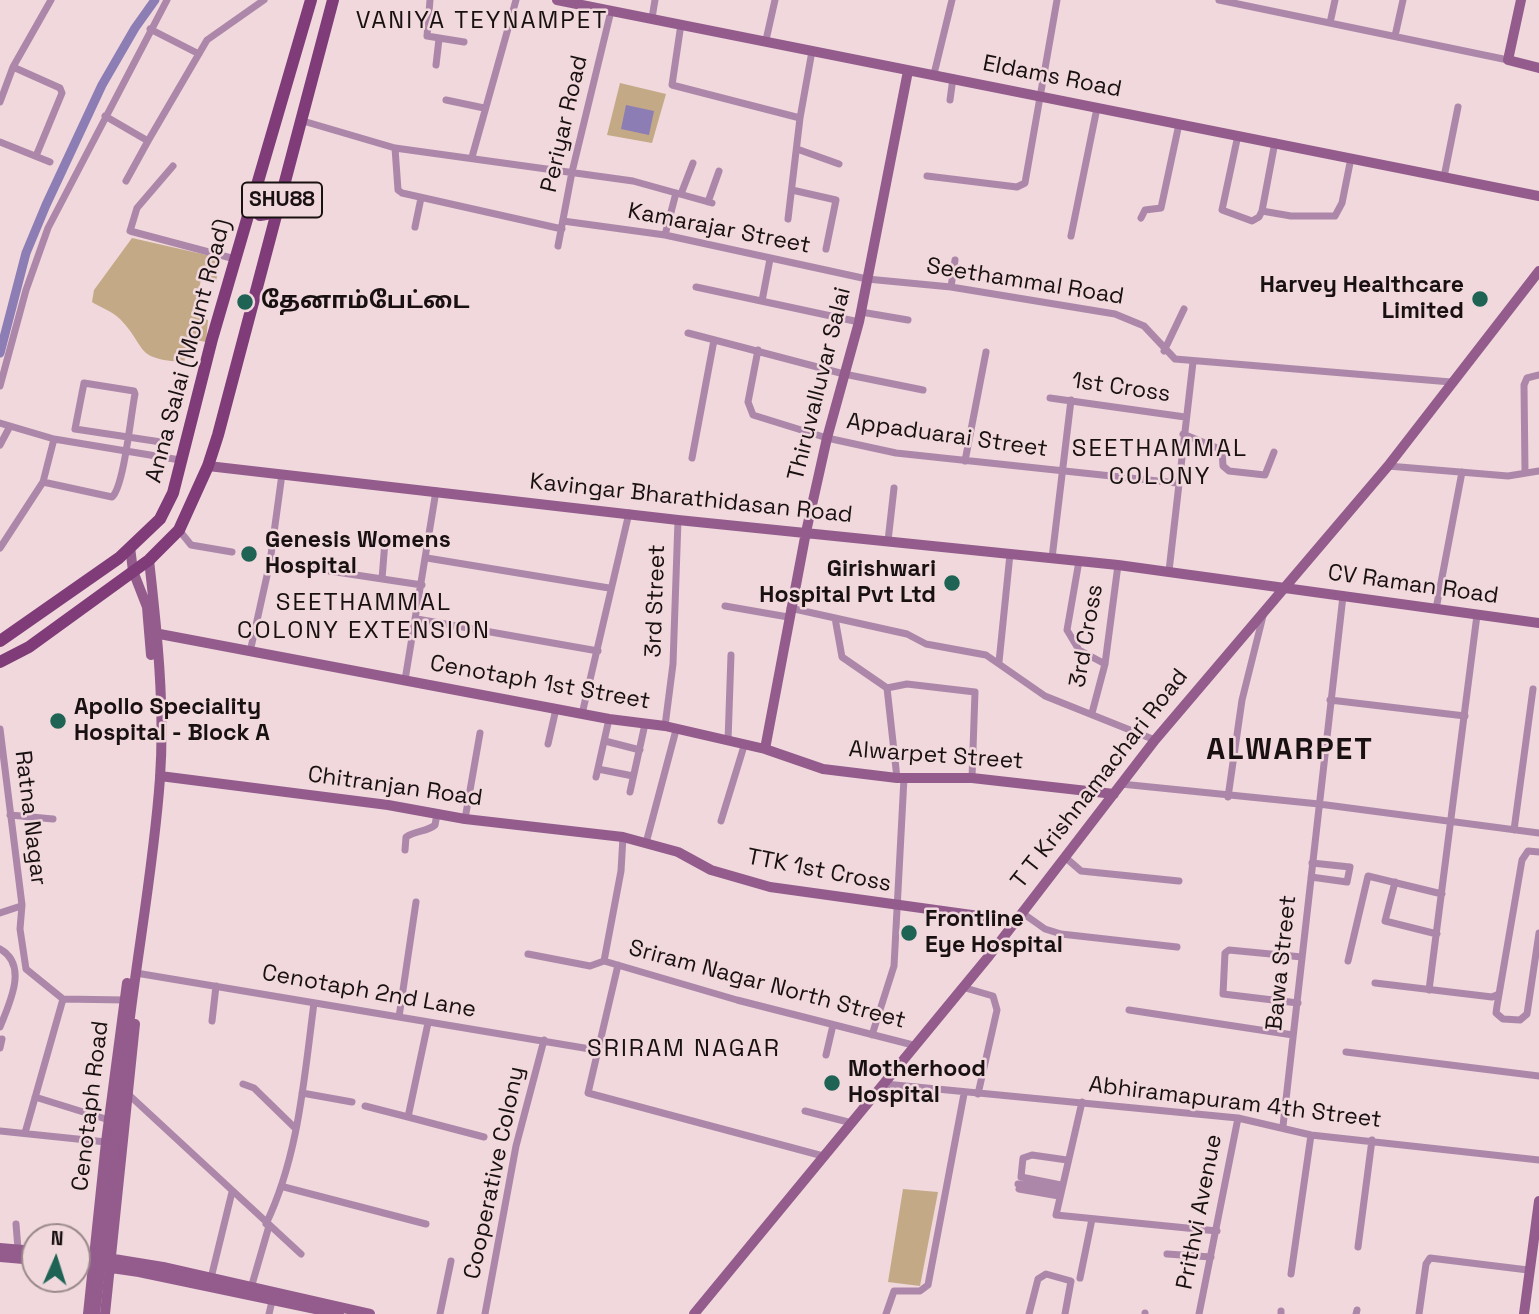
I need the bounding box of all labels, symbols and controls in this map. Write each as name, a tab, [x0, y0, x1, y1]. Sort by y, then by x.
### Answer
district label: VANIYA TEYNAMPET	[358, 7, 606, 35]
street label: Eldams Road	[980, 50, 1124, 104]
street label: Periyar Road	[536, 53, 594, 195]
road number: SHU88	[242, 182, 322, 218]
street label: Kamarajar Street	[625, 198, 813, 260]
street label: Anna Salai (Mount Road)	[140, 216, 238, 486]
street label: Seethammal Road	[924, 253, 1126, 311]
place label: Harvey Healthcare Limited	[1260, 272, 1464, 326]
street label: Thiruvalluvar Salai	[783, 284, 857, 484]
place label: தேனாம்பேட்டை	[261, 288, 470, 316]
marker: Harvey Healthcare Limited	[1470, 289, 1490, 309]
marker: தேனாம்பேட்டை	[235, 292, 255, 312]
street label: 1st Cross	[1070, 367, 1172, 409]
street label: Appaduarai Street	[845, 408, 1049, 464]
district label: SEETHAMMAL COLONY	[1073, 435, 1247, 491]
street label: Kavingar Bharathidasan Road	[528, 468, 854, 530]
place label: Genesis Womens Hospital	[265, 527, 451, 581]
marker: Genesis Womens Hospital	[239, 544, 259, 564]
street label: 3rd Street	[640, 544, 672, 658]
place label: Girishwari Hospital Pvt Ltd	[759, 556, 936, 610]
street label: CV Raman Road	[1326, 559, 1500, 611]
marker: Girishwari Hospital Pvt Ltd	[942, 573, 962, 593]
street label: 3rd Cross	[1064, 582, 1110, 690]
district label: SEETHAMMAL COLONY EXTENSION	[239, 589, 489, 645]
street label: Cenotaph 1st Street	[428, 650, 652, 716]
street label: T T Krishnamachari Road	[1006, 664, 1194, 894]
place label: Apollo Speciality Hospital - Block A	[74, 694, 270, 748]
marker: Apollo Speciality Hospital - Block A	[48, 711, 68, 731]
district label: ALWARPET	[1207, 733, 1373, 769]
street label: Alwarpet Street	[848, 736, 1024, 776]
street label: Ratna Nagar	[8, 749, 52, 887]
street label: Chitranjan Road	[306, 761, 484, 813]
street label: TTK 1st Cross	[744, 843, 894, 899]
street label: Bawa Street	[1261, 894, 1303, 1032]
place label: Frontline Eye Hospital	[925, 906, 1063, 960]
marker: Frontline Eye Hospital	[899, 923, 919, 943]
street label: Sriram Nagar North Street	[626, 935, 908, 1035]
street label: Cenotaph 2nd Lane	[260, 960, 478, 1024]
street label: Cenotaph Road	[67, 1019, 115, 1193]
district label: SRIRAM NAGAR	[589, 1035, 779, 1063]
place label: Motherhood Hospital	[848, 1056, 986, 1110]
street label: Cooperative Colony	[459, 1064, 531, 1282]
street label: Abhiramapuram 4th Street	[1087, 1071, 1383, 1135]
marker: Motherhood Hospital	[822, 1073, 842, 1093]
street label: Prithvi Avenue	[1171, 1132, 1229, 1292]
north arrow	[21, 1223, 91, 1293]
text: N	[50, 1226, 64, 1251]

